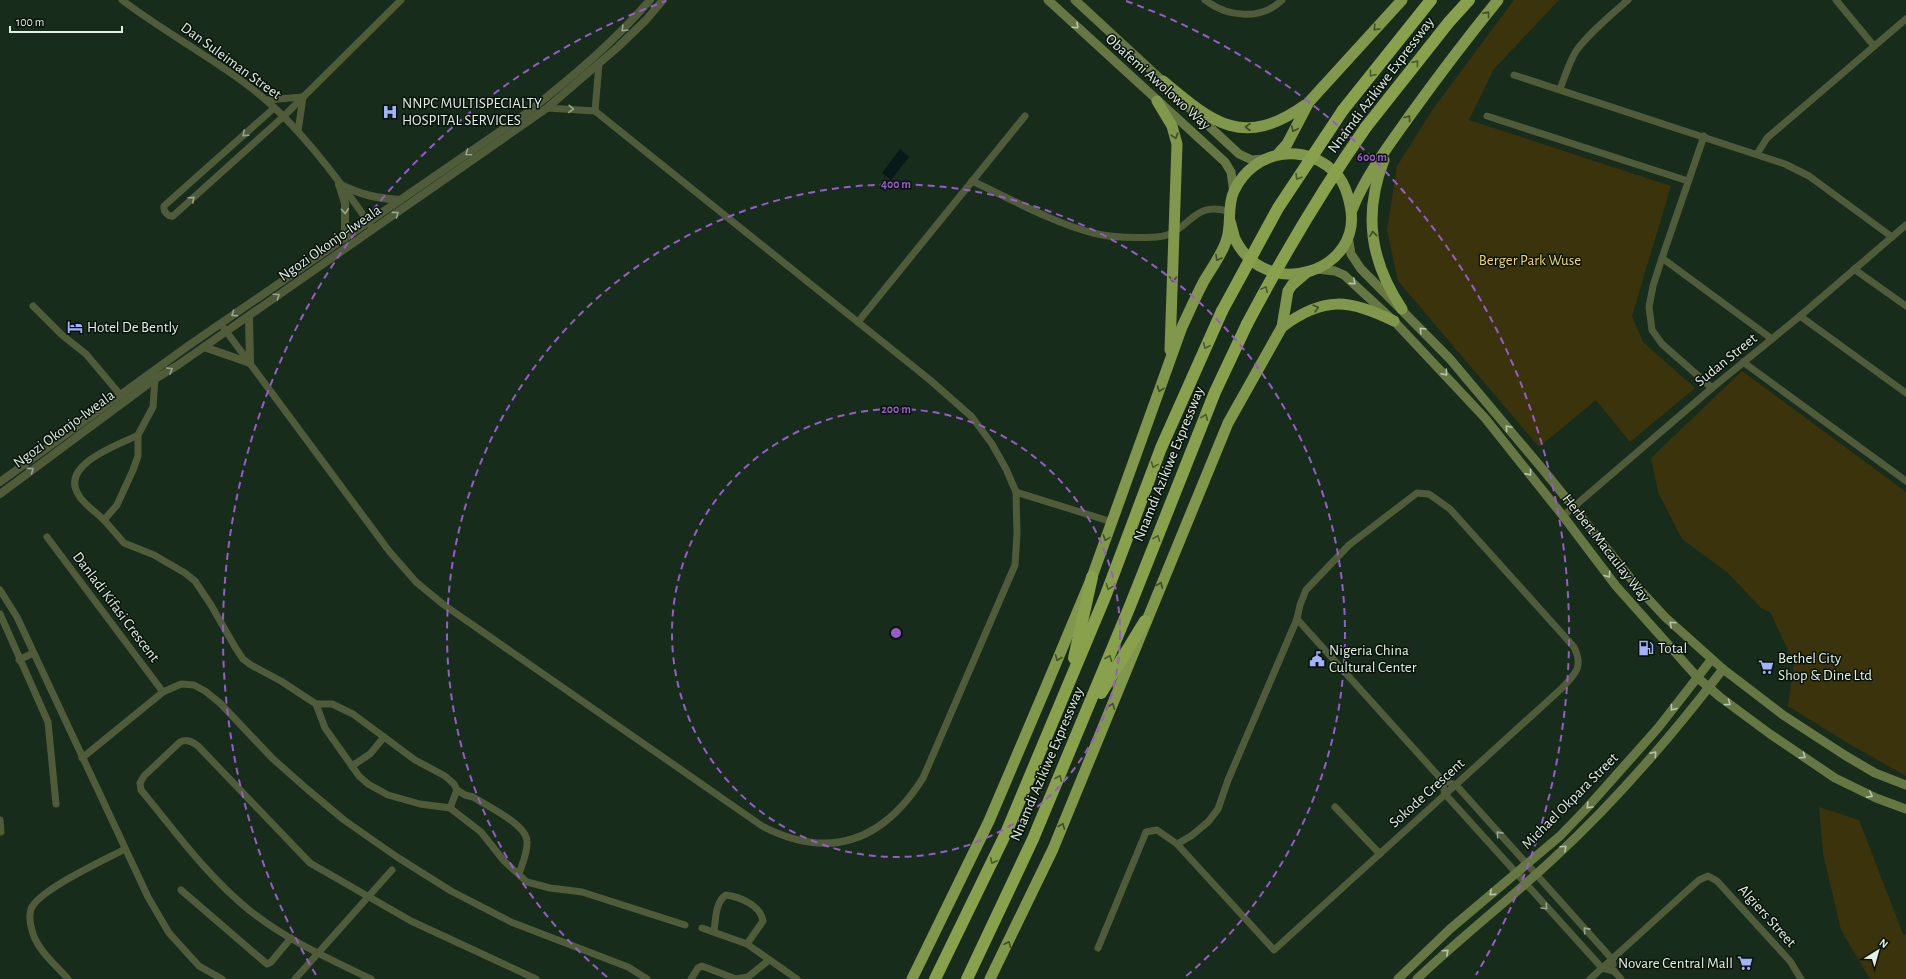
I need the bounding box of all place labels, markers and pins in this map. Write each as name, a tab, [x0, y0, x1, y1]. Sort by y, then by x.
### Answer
place label: NNPC MULTISPECIALTY HOSPITAL SERVICES	[402, 96, 542, 128]
hospital icon: NNPC MULTISPECIALTY HOSPITAL SERVICES	[381, 103, 399, 121]
hotel icon: Hotel De Bently	[66, 318, 84, 336]
place label: Hotel De Bently	[87, 320, 179, 335]
centre of rings	[889, 626, 903, 640]
fuel station icon: Total	[1637, 639, 1655, 657]
place label: Total	[1658, 641, 1687, 656]
place label: Nigeria China Cultural Center	[1329, 643, 1417, 675]
public building icon: Nigeria China Cultural Center	[1308, 650, 1326, 668]
place label: Bethel City Shop & Dine Ltd	[1778, 651, 1872, 683]
supermarket icon: Bethel City Shop & Dine Ltd	[1757, 658, 1775, 676]
supermarket icon: Novare Central Mall	[1736, 954, 1754, 972]
place label: Novare Central Mall	[1618, 956, 1733, 971]

